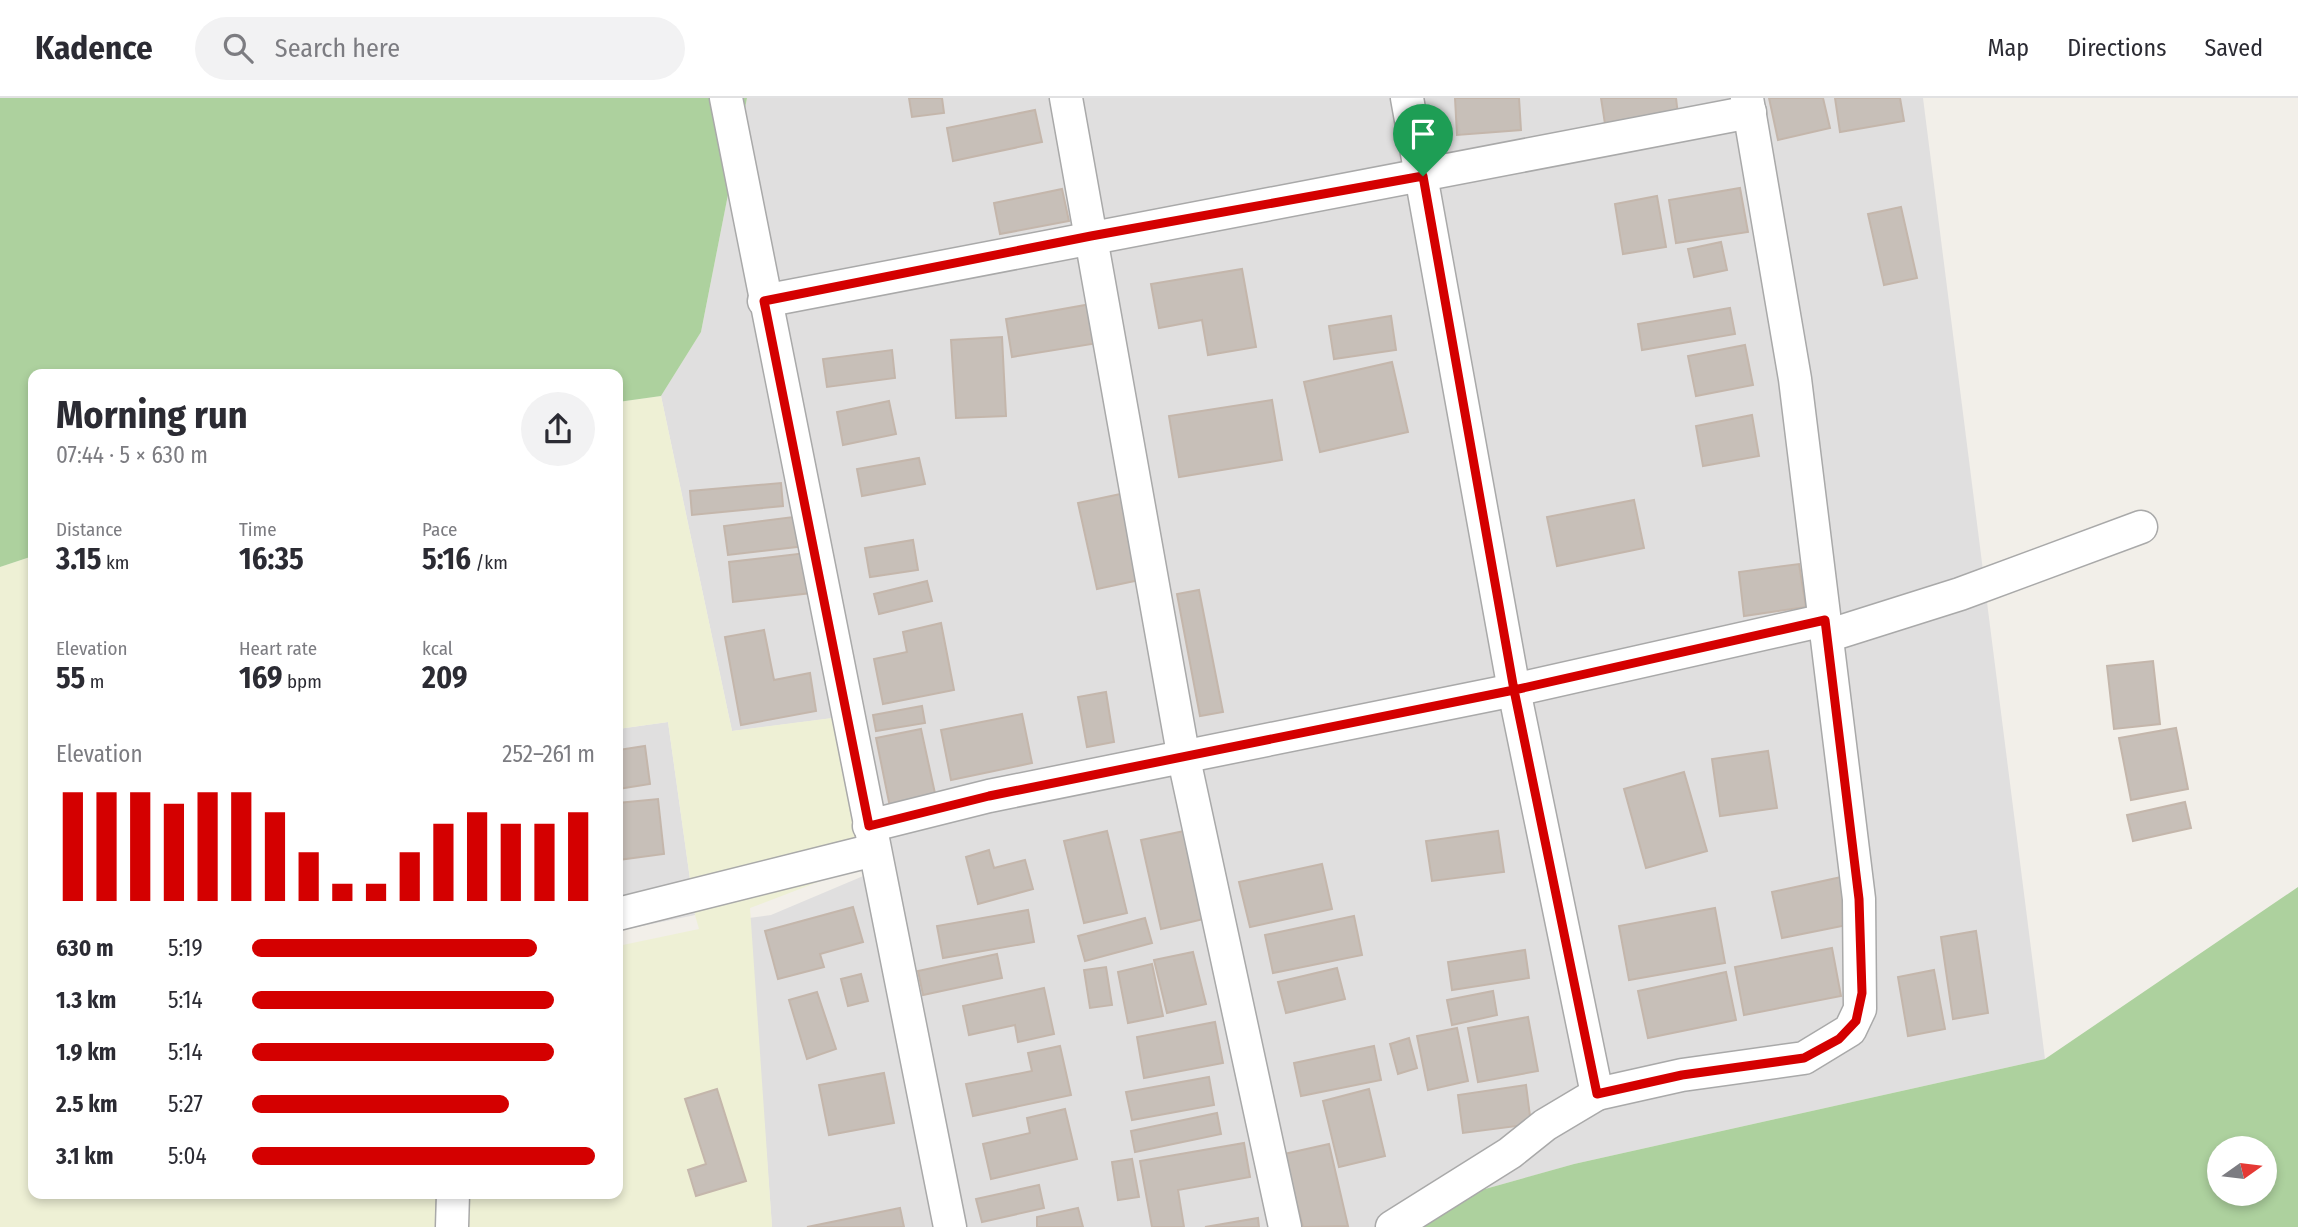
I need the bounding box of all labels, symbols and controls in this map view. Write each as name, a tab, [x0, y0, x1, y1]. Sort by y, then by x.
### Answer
search box	[195, 17, 685, 80]
text: Kadence	[35, 28, 153, 68]
icon: search	[219, 29, 257, 67]
text: Search here	[275, 33, 400, 64]
text: Map	[1988, 34, 2029, 62]
text: Directions	[2067, 34, 2166, 62]
text: Saved	[2204, 34, 2263, 62]
pin	[1393, 104, 1453, 176]
icon: arrive	[1404, 115, 1442, 153]
text: Morning run	[56, 392, 248, 438]
button: share	[521, 392, 595, 466]
text: 07:44 · 5 × 630 m	[56, 441, 208, 469]
text: Distance	[56, 518, 123, 541]
text: Time	[239, 518, 277, 541]
text: Pace	[422, 518, 457, 541]
text: 3.15	[56, 541, 101, 577]
text: 16:35	[239, 541, 304, 577]
text: 5:16	[422, 541, 471, 577]
text: km	[101, 551, 129, 574]
text: /km	[471, 551, 508, 574]
text: Elevation	[56, 637, 128, 660]
text: Heart rate	[239, 637, 317, 660]
text: kcal	[422, 637, 453, 660]
text: 55	[56, 660, 85, 696]
text: 169	[239, 660, 283, 696]
text: 209	[422, 660, 468, 696]
text: m	[85, 670, 104, 693]
text: bpm	[283, 670, 322, 693]
text: Elevation	[56, 740, 143, 768]
text: 252–261 m	[502, 740, 595, 768]
text: 630 m	[56, 934, 114, 962]
text: 5:19	[168, 934, 203, 962]
text: 1.3 km	[56, 986, 116, 1014]
text: 5:14	[168, 986, 203, 1014]
text: 1.9 km	[56, 1038, 116, 1066]
text: 5:14	[168, 1038, 203, 1066]
text: 2.5 km	[56, 1090, 117, 1118]
text: 5:27	[168, 1090, 203, 1118]
north arrow	[2207, 1136, 2277, 1206]
map controls	[2207, 1136, 2277, 1206]
text: 3.1 km	[56, 1142, 114, 1170]
text: 5:04	[168, 1142, 207, 1170]

